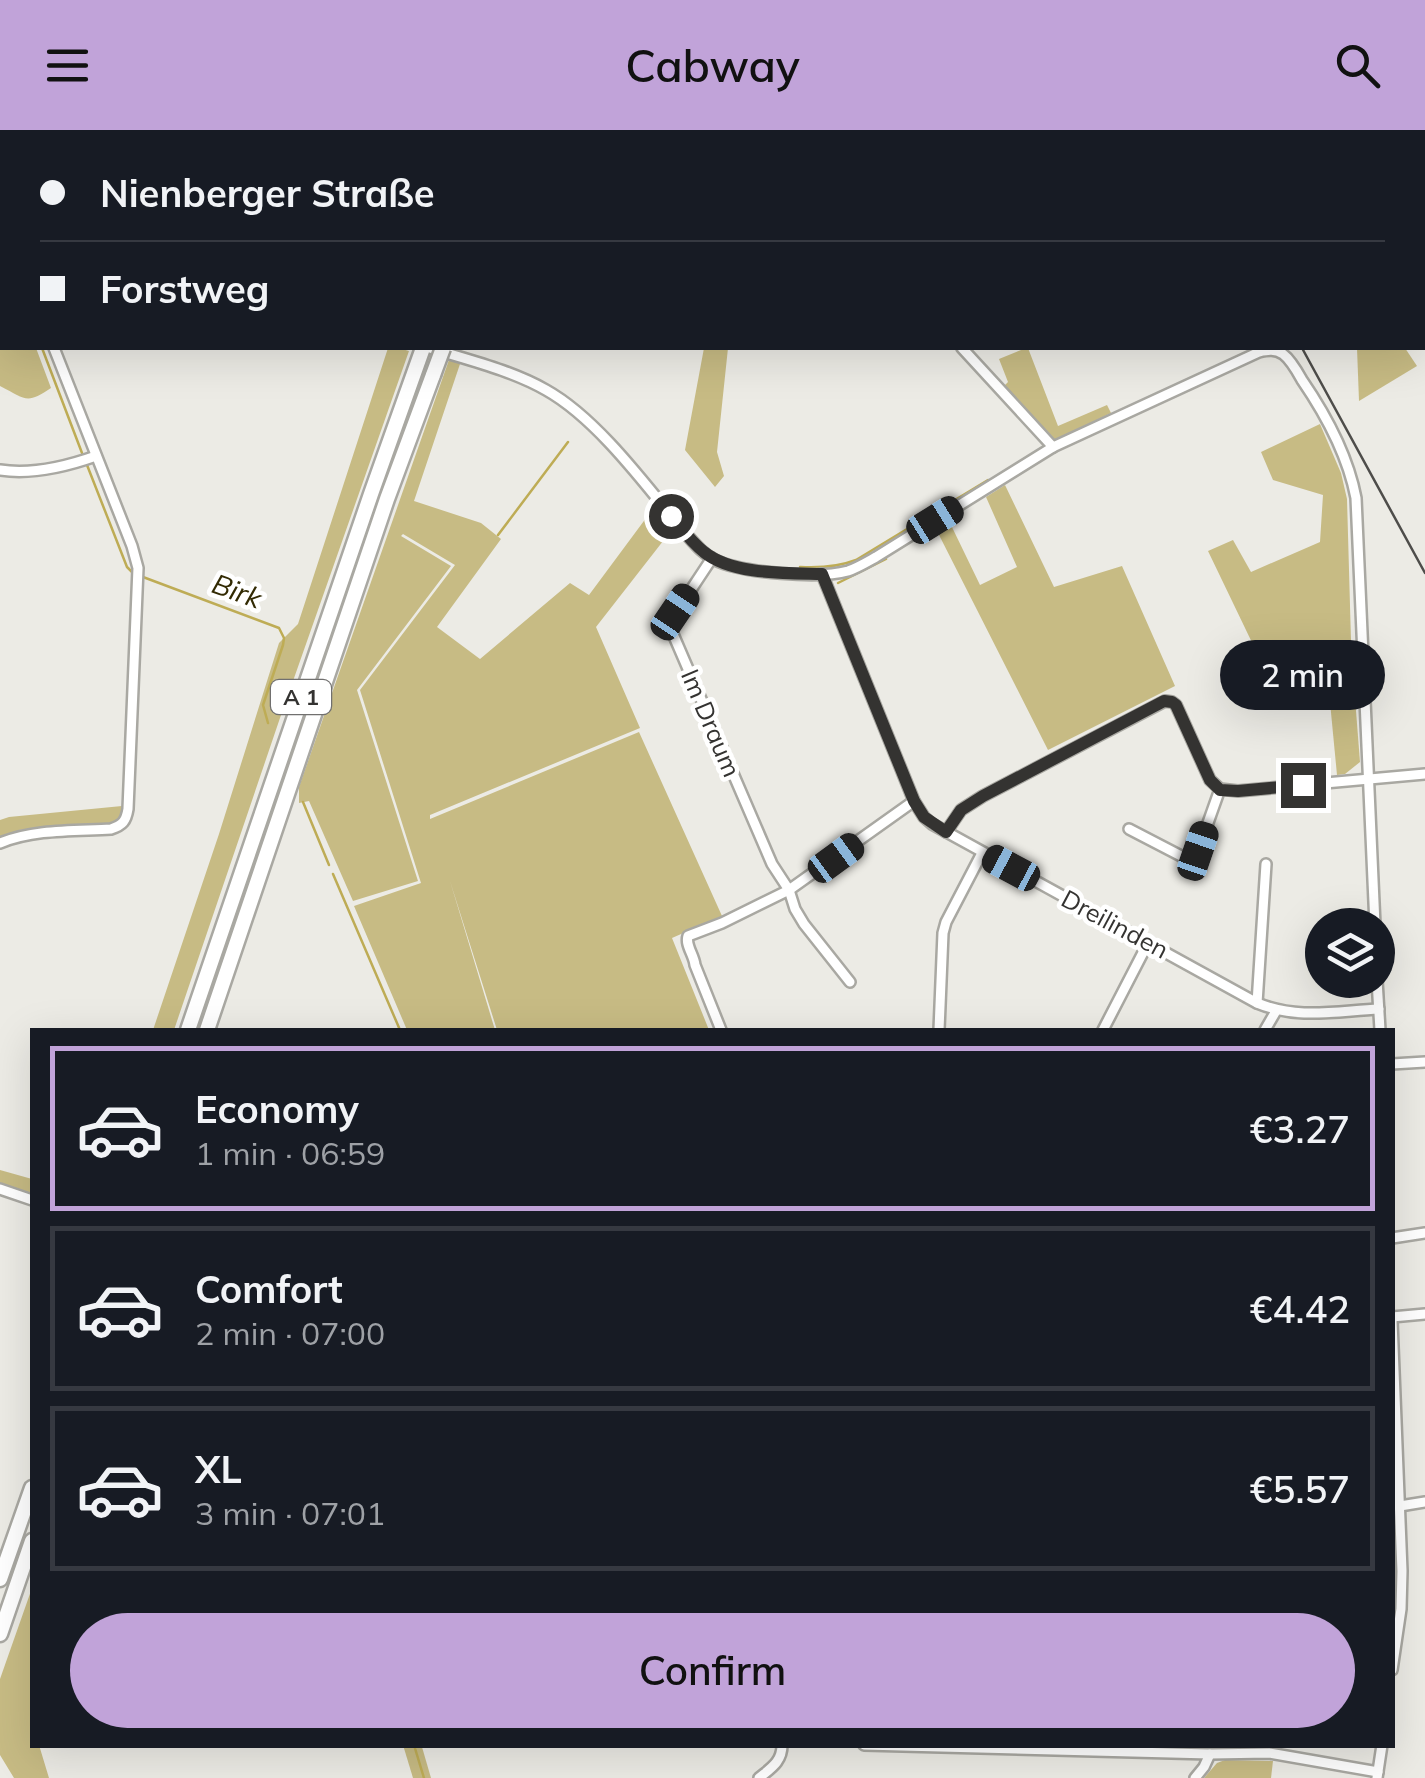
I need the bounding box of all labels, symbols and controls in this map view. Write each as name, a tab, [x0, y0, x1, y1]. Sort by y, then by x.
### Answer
text: Cabway	[625, 37, 800, 93]
icon: menu	[40, 38, 95, 93]
icon: search	[1330, 38, 1385, 93]
text: Nienberger Straße	[100, 169, 435, 217]
text: Forstweg	[100, 265, 269, 313]
car	[902, 491, 968, 549]
route start	[649, 494, 694, 539]
water label: Birk	[208, 565, 268, 616]
car	[646, 579, 704, 645]
callout: 2 min	[1220, 640, 1386, 710]
text: 2 min	[1261, 655, 1344, 695]
street label: Im Draum	[675, 664, 748, 781]
road number: A 1	[271, 680, 331, 714]
route end	[1281, 763, 1326, 808]
car	[1174, 818, 1222, 884]
car	[803, 828, 869, 888]
car	[977, 841, 1045, 895]
street label: Dreilinden	[1056, 882, 1174, 965]
map controls	[1305, 908, 1395, 998]
button: layers	[1305, 908, 1395, 998]
icon: car	[75, 1084, 165, 1174]
text: Economy	[195, 1085, 359, 1133]
text: €3.27	[1250, 1105, 1350, 1153]
text: 1 min · 06:59	[195, 1133, 385, 1173]
icon: car	[75, 1264, 165, 1354]
text: Comfort	[195, 1265, 343, 1313]
text: €4.42	[1250, 1285, 1350, 1333]
text: 2 min · 07:00	[195, 1313, 385, 1353]
icon: car	[75, 1444, 165, 1534]
text: XL	[195, 1445, 242, 1493]
text: €5.57	[1250, 1465, 1350, 1513]
text: 3 min · 07:01	[195, 1493, 385, 1533]
button: Confirm	[70, 1613, 1355, 1728]

